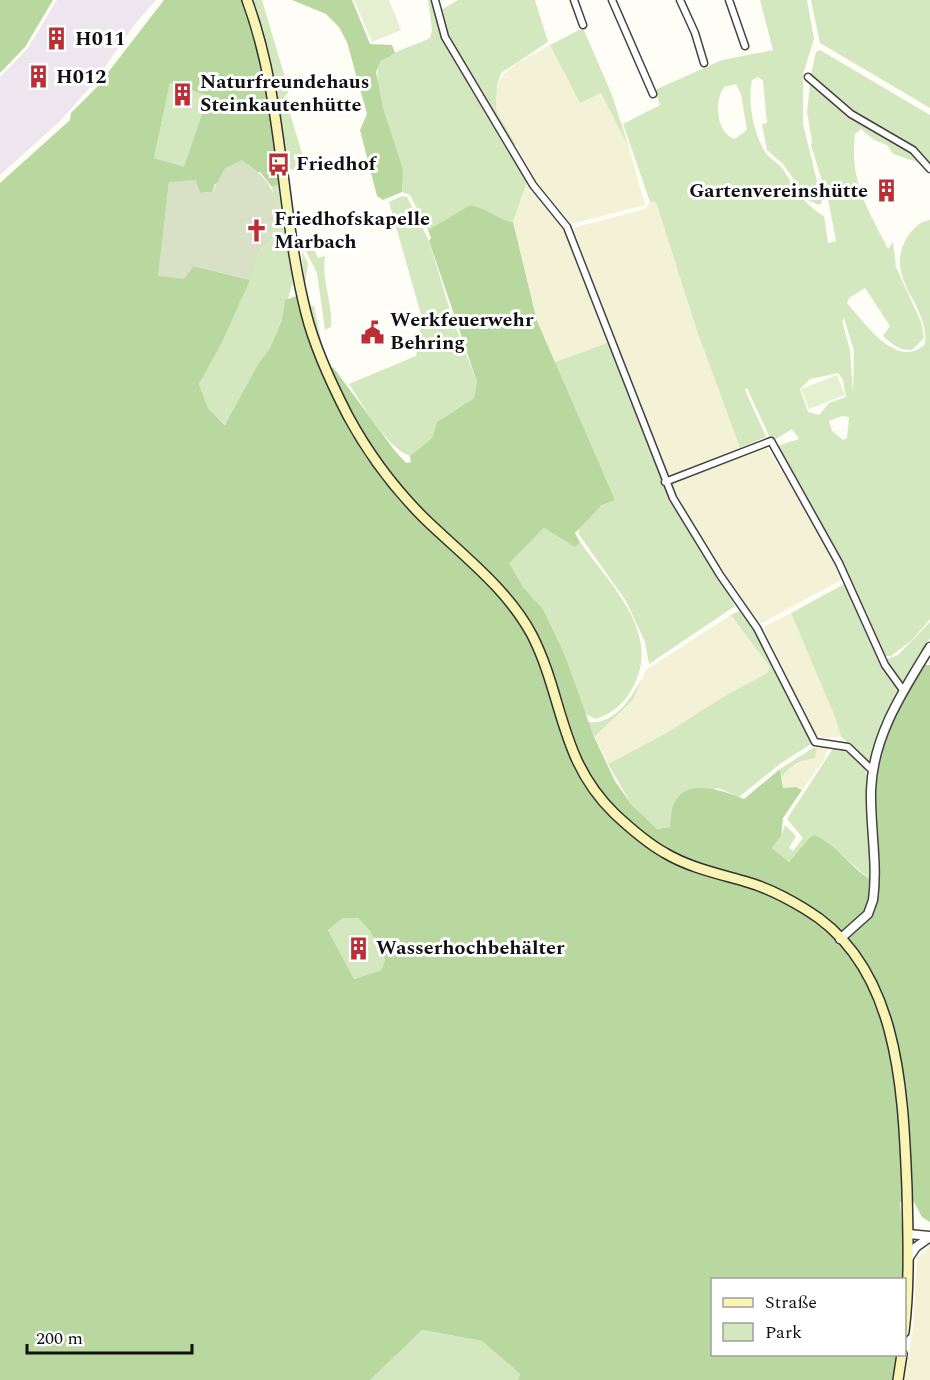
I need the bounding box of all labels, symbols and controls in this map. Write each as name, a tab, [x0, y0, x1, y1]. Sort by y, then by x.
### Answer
place label: H011	[75, 24, 125, 54]
building icon: H011	[44, 26, 70, 52]
place label: H012	[56, 62, 106, 92]
building icon: H012	[25, 64, 51, 90]
place label: Naturfreundehaus Steinkautenhütte	[200, 67, 369, 120]
building icon: Naturfreundehaus Steinkautenhütte	[169, 81, 195, 107]
place label: Friedhof	[296, 149, 378, 179]
bus stop icon: Friedhof	[265, 151, 291, 177]
place label: Gartenvereinshütte	[689, 176, 868, 206]
building icon: Gartenvereinshütte	[873, 178, 899, 204]
place label: Friedhofskapelle Marbach	[274, 204, 430, 257]
church icon: Friedhofskapelle Marbach	[243, 217, 269, 243]
place label: Werkfeuerwehr Behring	[390, 305, 534, 358]
public building icon: Werkfeuerwehr Behring	[359, 319, 385, 345]
place label: Wasserhochbehälter	[376, 933, 565, 963]
building icon: Wasserhochbehälter	[345, 935, 371, 961]
legend	[711, 1278, 906, 1356]
text: Straße	[765, 1289, 817, 1316]
scale bar	[27, 1317, 192, 1355]
text: Park	[765, 1319, 802, 1346]
text: 200 m	[36, 1325, 83, 1352]

